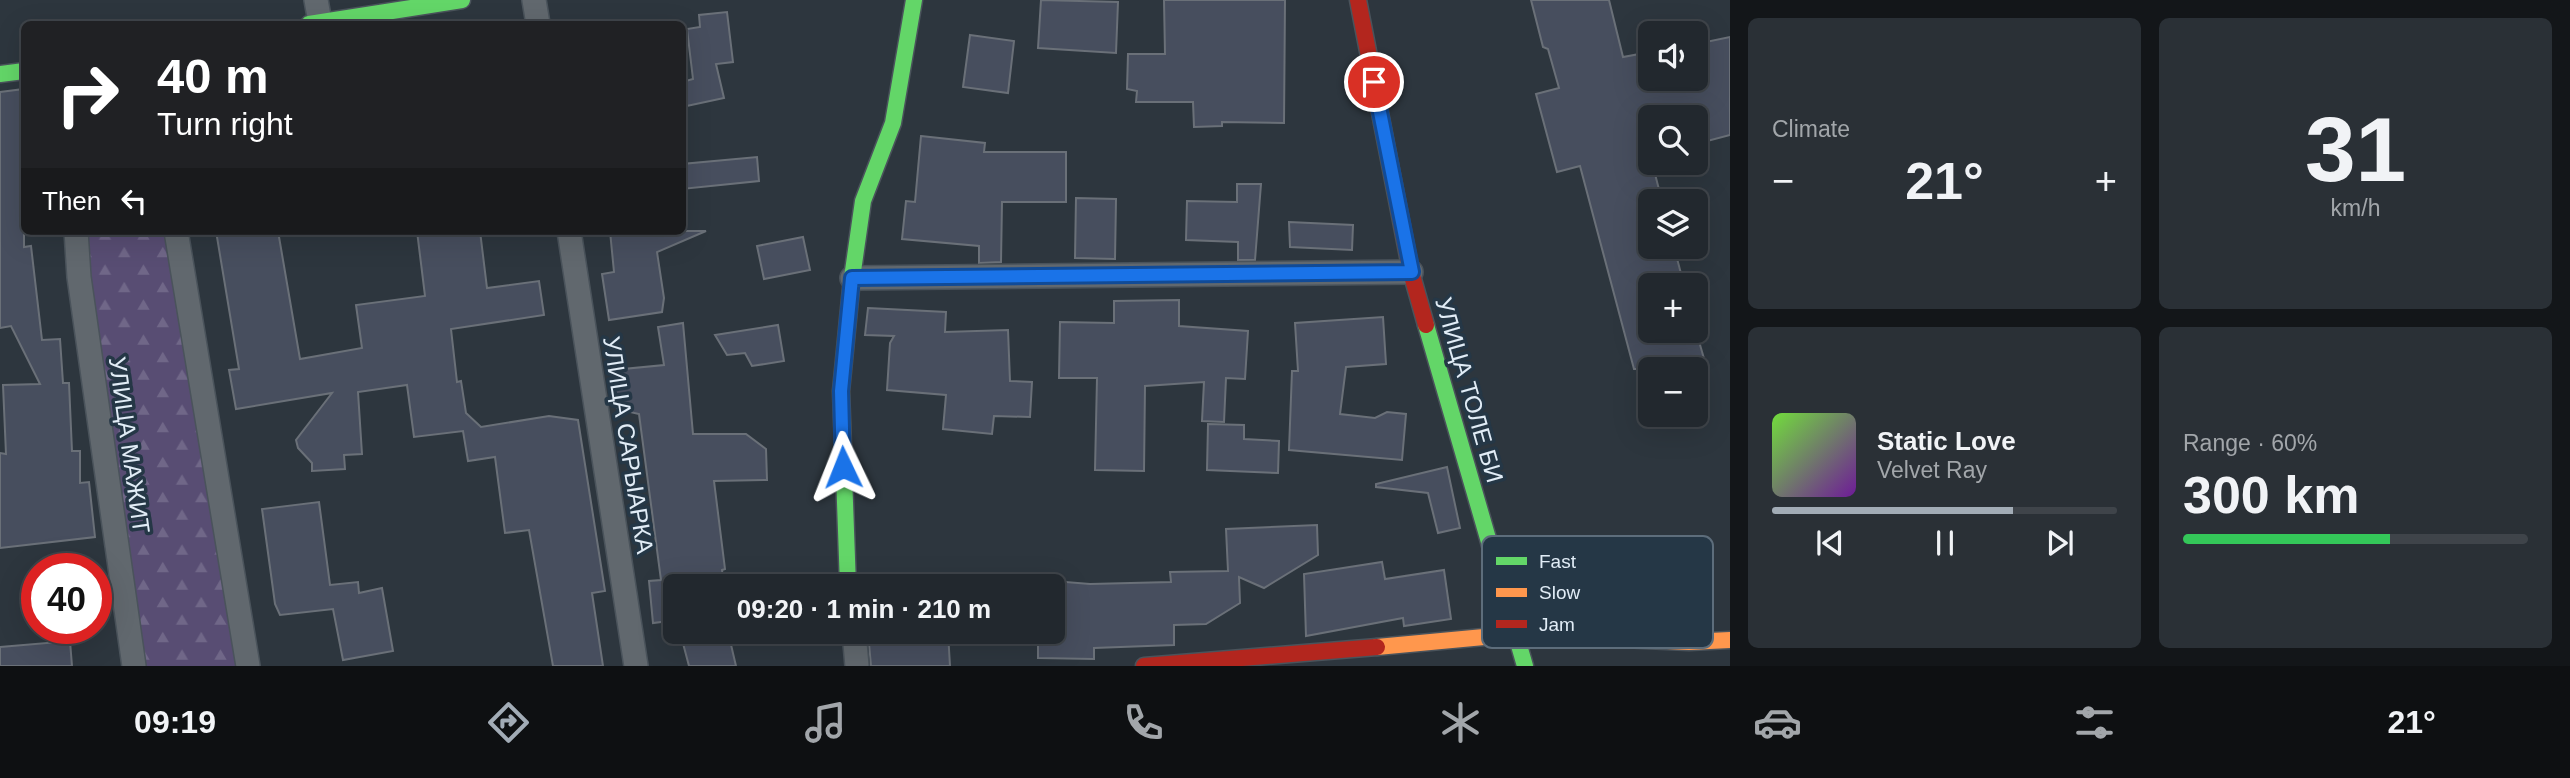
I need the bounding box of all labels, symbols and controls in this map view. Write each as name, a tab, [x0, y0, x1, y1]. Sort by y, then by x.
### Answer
map controls	[1638, 21, 1708, 427]
button: sound	[1638, 21, 1708, 91]
icon: right	[42, 49, 133, 140]
text: 40 m	[157, 49, 269, 103]
pin	[1344, 52, 1404, 112]
icon: arrive	[1355, 63, 1393, 101]
text: 31	[2305, 99, 2406, 200]
button: search	[1638, 105, 1708, 175]
text: Turn right	[157, 106, 293, 142]
text: Climate	[1772, 116, 1850, 142]
text: 21°	[1905, 152, 1984, 210]
text: −	[1772, 160, 1794, 202]
text: +	[2095, 160, 2117, 202]
icon: left	[115, 182, 153, 220]
text: Then	[42, 186, 101, 216]
button: layers	[1638, 189, 1708, 259]
text: km/h	[2331, 195, 2380, 221]
button: +	[1638, 273, 1708, 343]
street label: УЛИЦА ТОЛЕ БИ	[1430, 294, 1509, 486]
street label: УЛИЦА САРЫАРКА	[598, 334, 659, 556]
street label: УЛИЦА МАЖИТ	[104, 355, 155, 535]
button: −	[1638, 357, 1708, 427]
text: Static Love	[1877, 426, 2016, 456]
position arrow	[806, 430, 880, 504]
text: Range · 60%	[2183, 430, 2317, 456]
text: Velvet Ray	[1877, 457, 1987, 483]
text: 300 km	[2183, 466, 2359, 524]
icon: previous	[1811, 524, 1849, 562]
icon: pause	[1926, 524, 1964, 562]
icon: next	[2041, 524, 2079, 562]
legend	[1482, 536, 1713, 648]
text: Fast	[1539, 551, 1577, 572]
speed limit sign: 40	[21, 553, 112, 644]
text: Slow	[1539, 582, 1580, 603]
text: 09:20 · 1 min · 210 m	[737, 594, 991, 624]
text: Jam	[1539, 614, 1575, 635]
icon: directions	[484, 698, 533, 747]
icon: music	[801, 698, 850, 747]
icon: phone	[1119, 698, 1168, 747]
icon: climate	[1436, 698, 1485, 747]
icon: car	[1753, 698, 1802, 747]
icon: filters	[2070, 698, 2119, 747]
text: 09:19	[134, 704, 216, 740]
text: 21°	[2387, 704, 2436, 740]

